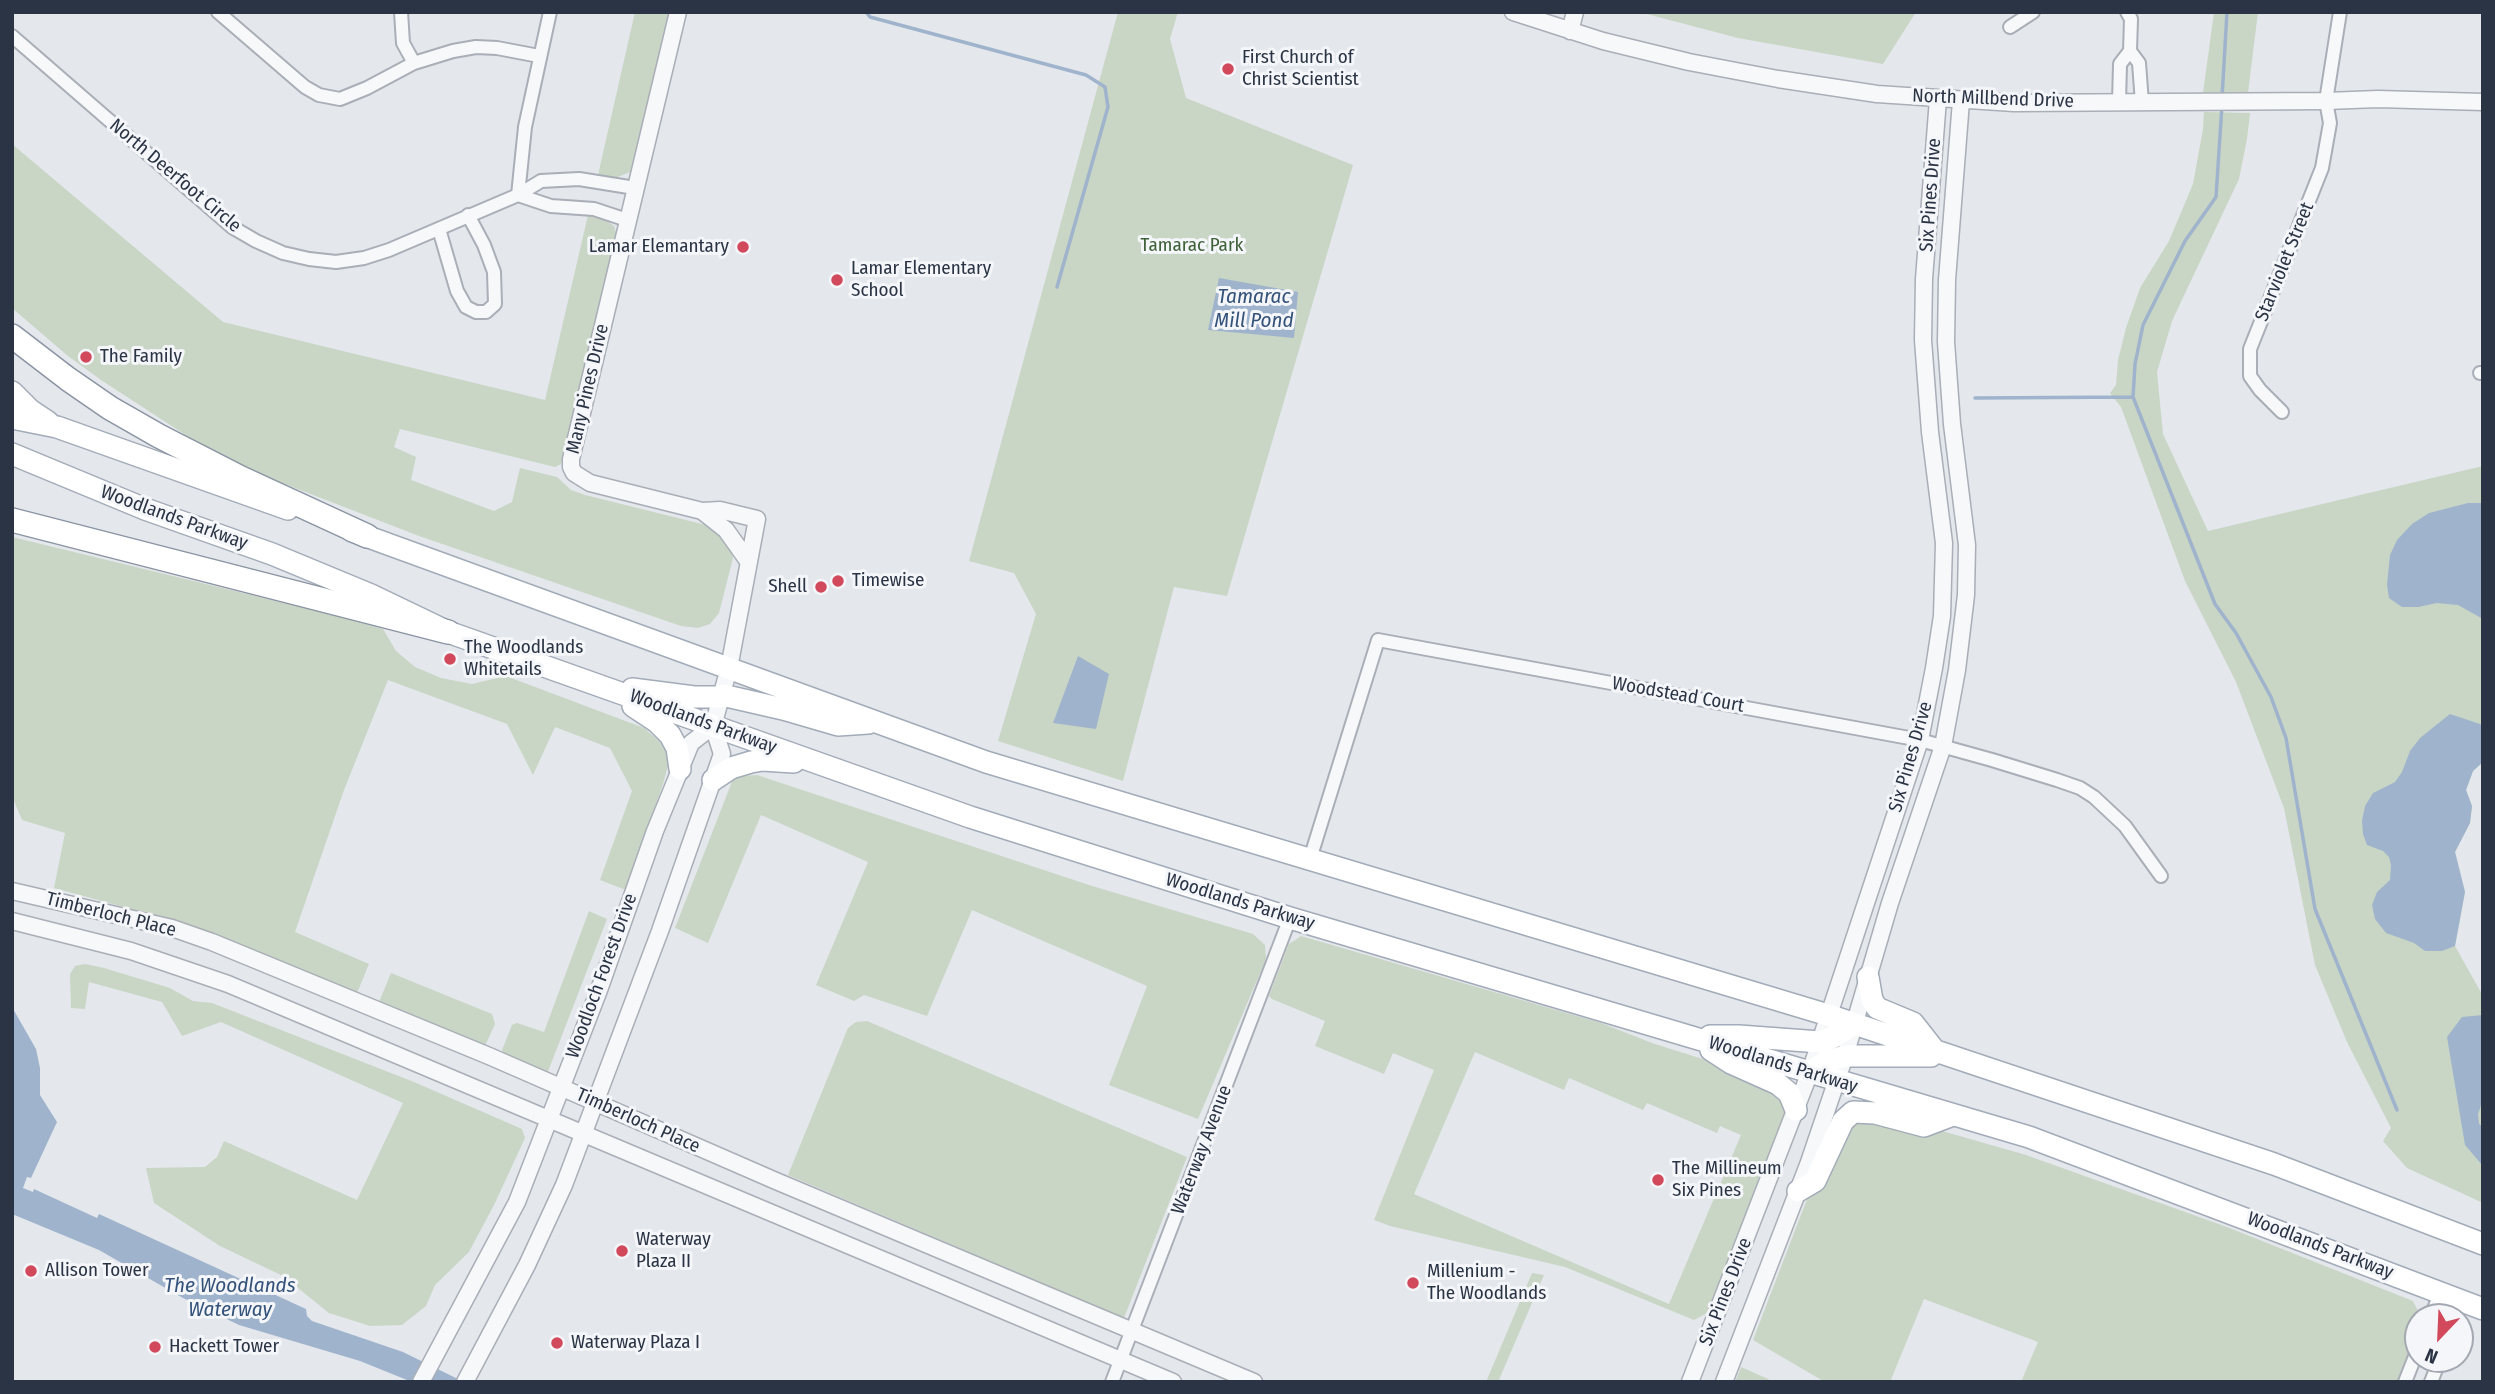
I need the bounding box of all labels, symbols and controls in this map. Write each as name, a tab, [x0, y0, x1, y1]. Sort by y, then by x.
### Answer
place label: First Church of Christ Scientist	[1242, 47, 1359, 91]
marker: First Church of Christ Scientist	[1220, 61, 1236, 77]
street label: North Millbend Drive	[1912, 85, 2074, 113]
street label: North Deerfoot Circle	[105, 114, 245, 238]
street label: Six Pines Drive	[1916, 137, 1946, 253]
street label: Starviolet Street	[2251, 199, 2319, 325]
park label: Tamarac Park	[1141, 235, 1243, 257]
place label: Lamar Elemantary	[589, 236, 729, 258]
marker: Lamar Elemantary	[735, 239, 751, 255]
place label: Lamar Elementary School	[851, 258, 991, 302]
marker: Lamar Elementary School	[829, 272, 845, 288]
water label: Tamarac Mill Pond	[1214, 284, 1294, 334]
street label: Many Pines Drive	[562, 322, 614, 456]
place label: The Family	[100, 346, 182, 368]
marker: The Family	[78, 349, 94, 365]
street label: Woodlands Parkway	[97, 481, 251, 555]
place label: Timewise	[852, 570, 924, 592]
marker: Timewise	[830, 573, 846, 589]
place label: Shell	[768, 576, 807, 598]
marker: Shell	[813, 579, 829, 595]
place label: The Woodlands Whitetails	[464, 637, 583, 681]
marker: The Woodlands Whitetails	[442, 651, 458, 667]
street label: Woodstead Court	[1610, 672, 1746, 718]
street label: Woodlands Parkway	[626, 685, 780, 759]
street label: Six Pines Drive	[1884, 699, 1938, 815]
street label: Woodlands Parkway	[1163, 868, 1317, 936]
street label: Timberloch Place	[44, 888, 178, 942]
street label: Woodloch Forest Drive	[562, 890, 642, 1062]
street label: Woodlands Parkway	[1706, 1031, 1860, 1099]
street label: Waterway Avenue	[1167, 1082, 1237, 1218]
street label: Timberloch Place	[573, 1084, 703, 1158]
place label: The Millineum Six Pines	[1672, 1158, 1782, 1202]
marker: The Millineum Six Pines	[1650, 1172, 1666, 1188]
street label: Woodlands Parkway	[2244, 1208, 2396, 1284]
place label: Waterway Plaza II	[636, 1229, 711, 1273]
street label: Six Pines Drive	[1695, 1235, 1757, 1349]
marker: Waterway Plaza II	[614, 1243, 630, 1259]
place label: Allison Tower	[45, 1260, 149, 1282]
place label: Millenium - The Woodlands	[1427, 1261, 1546, 1305]
marker: Allison Tower	[23, 1263, 39, 1279]
water label: The Woodlands Waterway	[164, 1273, 296, 1323]
marker: Millenium - The Woodlands	[1405, 1275, 1421, 1291]
north arrow	[2404, 1303, 2474, 1373]
place label: Waterway Plaza I	[571, 1332, 700, 1354]
marker: Waterway Plaza I	[549, 1335, 565, 1351]
place label: Hackett Tower	[169, 1336, 279, 1358]
marker: Hackett Tower	[147, 1339, 163, 1355]
text: N	[2422, 1343, 2441, 1369]

